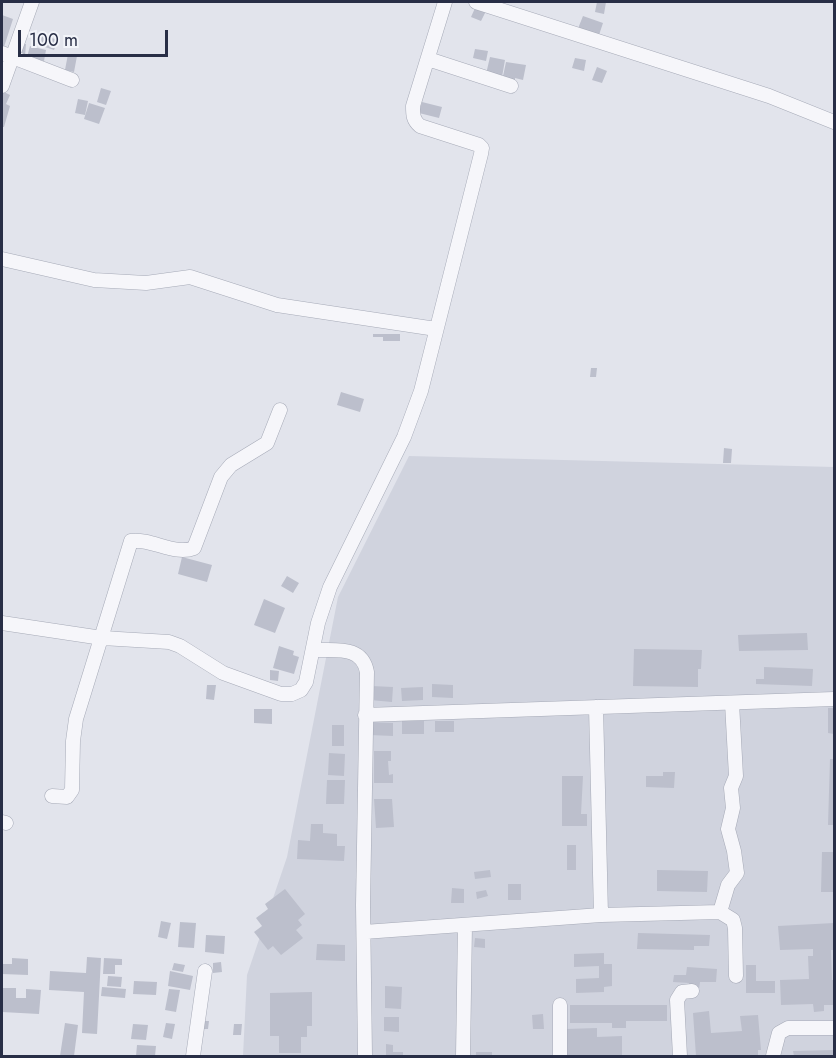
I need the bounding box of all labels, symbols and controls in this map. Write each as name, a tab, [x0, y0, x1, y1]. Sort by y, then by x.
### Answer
scale bar	[21, 18, 171, 56]
text: 100 m	[29, 27, 78, 53]

